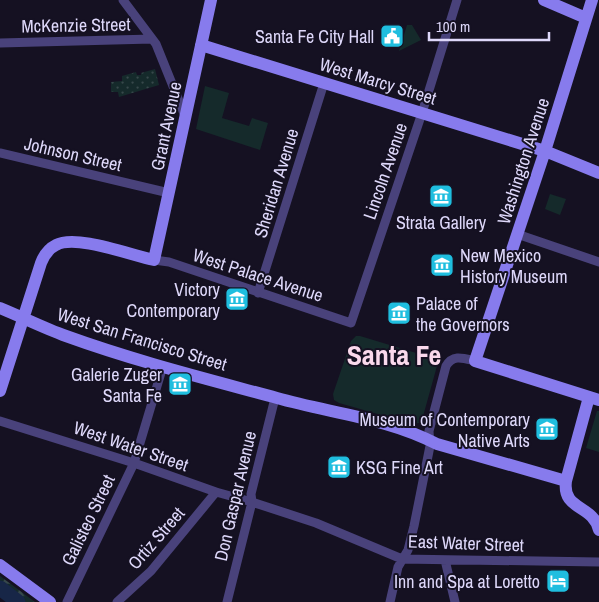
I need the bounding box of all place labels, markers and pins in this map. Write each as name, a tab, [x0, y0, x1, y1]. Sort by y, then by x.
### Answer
public building icon: Santa Fe City Hall	[379, 23, 405, 49]
place label: Santa Fe City Hall	[255, 24, 374, 49]
museum icon: Strata Gallery	[428, 183, 454, 209]
place label: Strata Gallery	[396, 210, 487, 235]
place label: New Mexico History Museum	[460, 243, 567, 289]
museum icon: New Mexico History Museum	[429, 252, 455, 278]
place label: Victory Contemporary	[126, 277, 221, 323]
museum icon: Victory Contemporary	[224, 286, 250, 312]
place label: Palace of the Governors	[416, 291, 510, 337]
museum icon: Palace of the Governors	[386, 300, 412, 326]
place label: Galerie Zuger Santa Fe	[71, 362, 162, 408]
museum icon: Galerie Zuger Santa Fe	[167, 371, 193, 397]
place label: Museum of Contemporary Native Arts	[359, 407, 531, 453]
museum icon: Museum of Contemporary Native Arts	[534, 416, 560, 442]
museum icon: KSG Fine Art	[326, 454, 352, 480]
place label: KSG Fine Art	[356, 455, 443, 480]
hotel icon: Inn and Spa at Loretto	[545, 568, 571, 594]
place label: Inn and Spa at Loretto	[394, 569, 540, 594]

